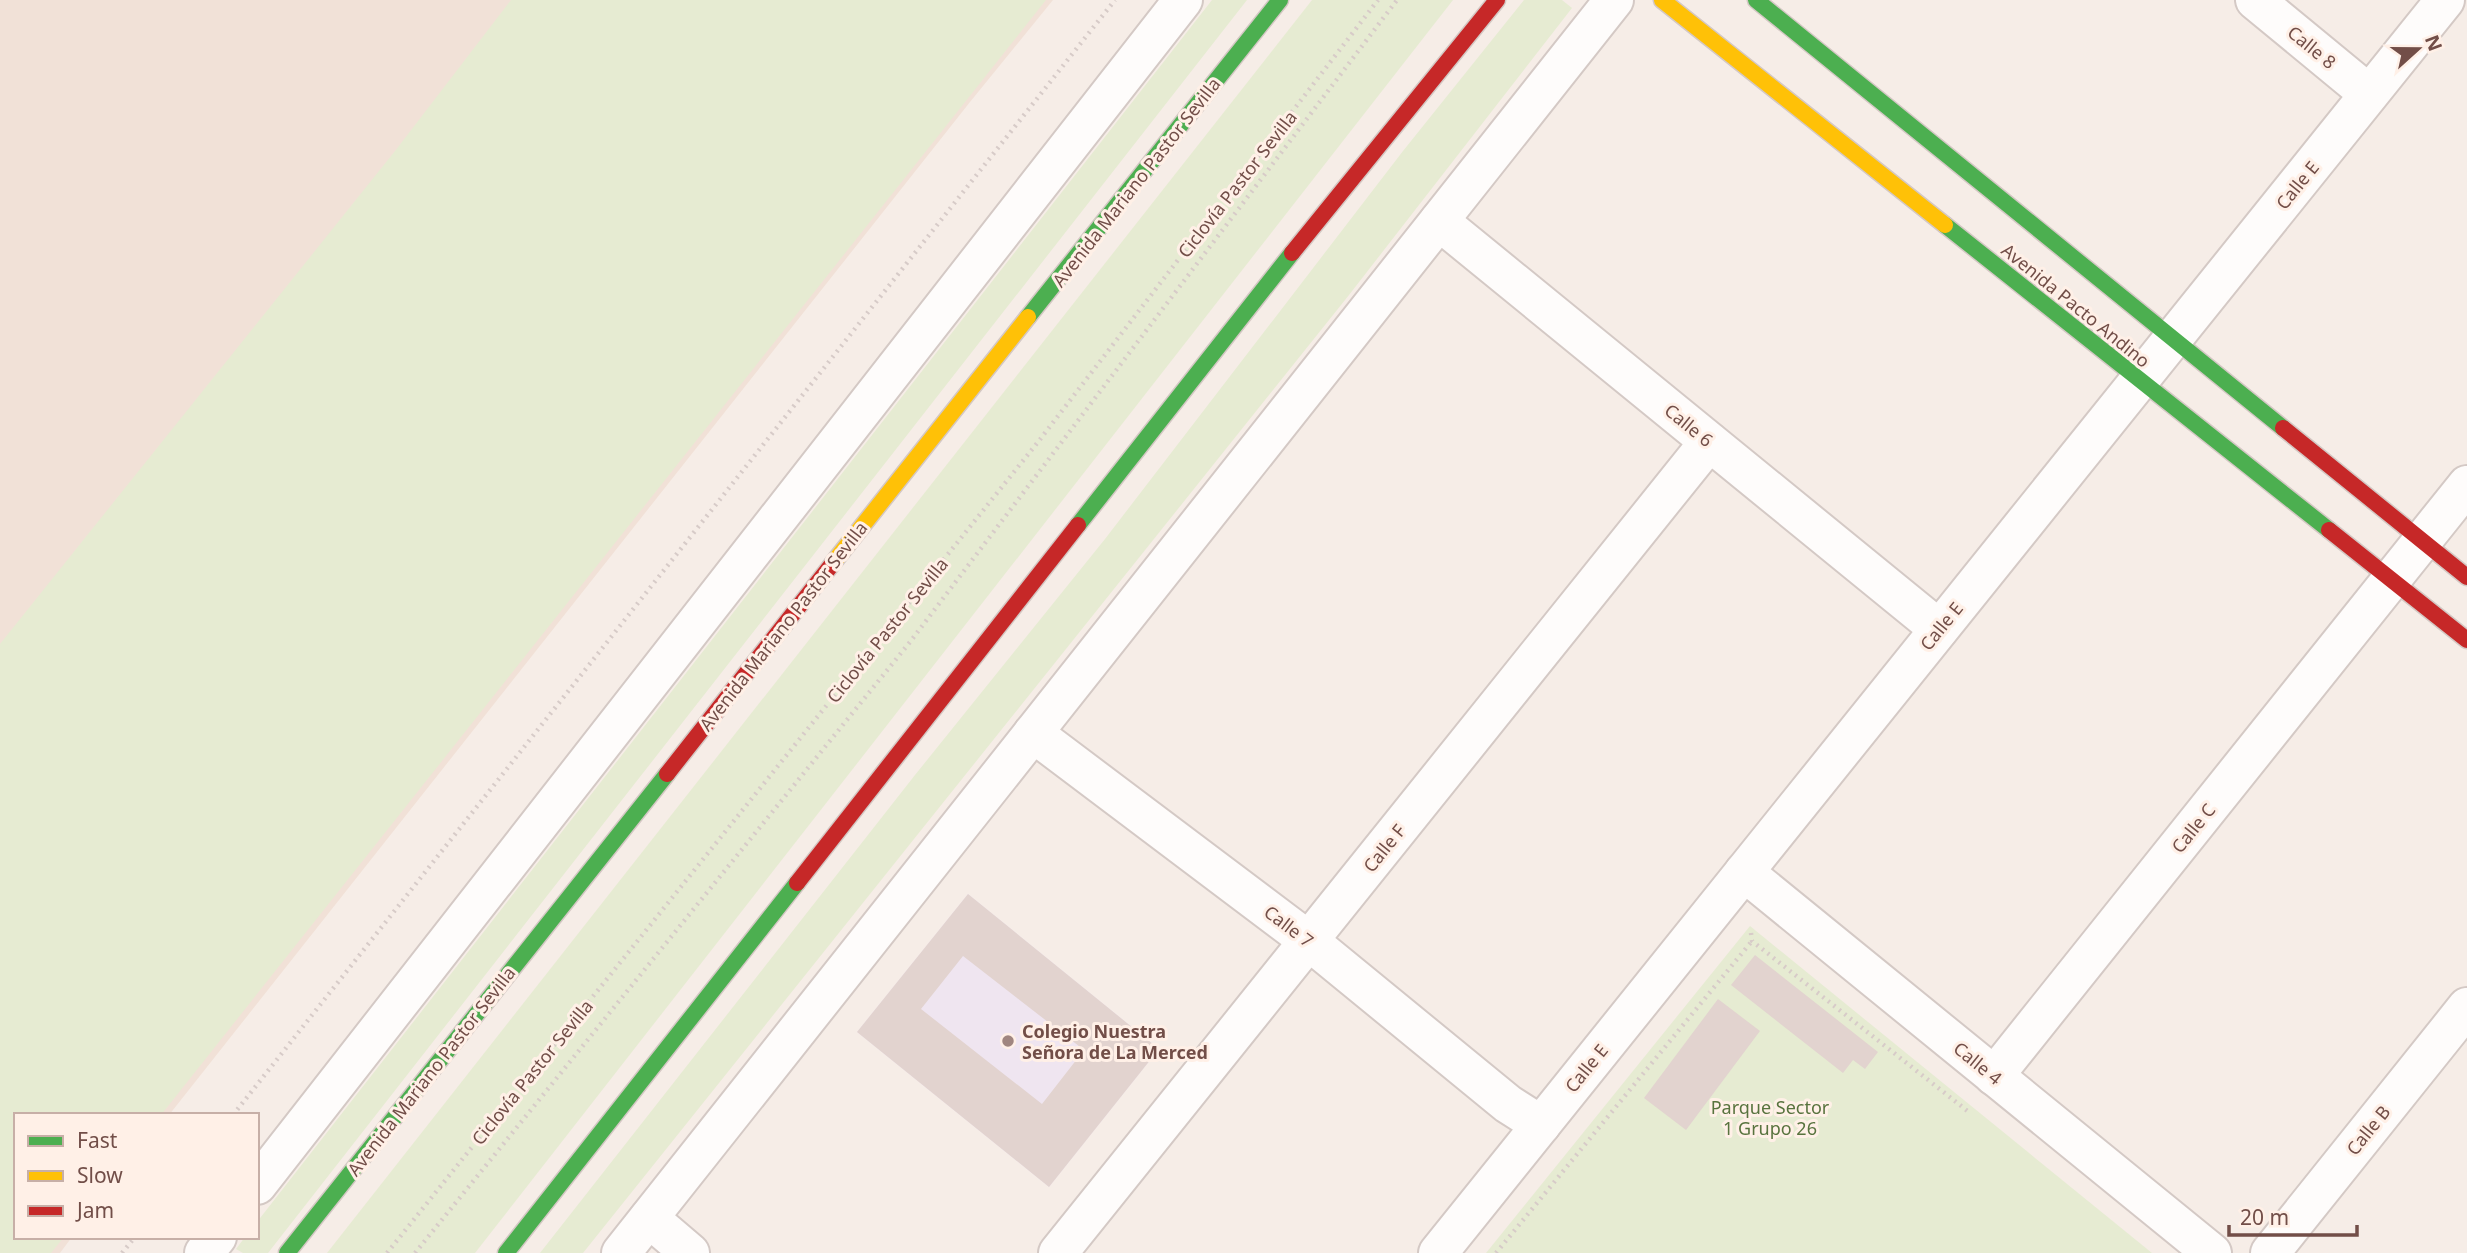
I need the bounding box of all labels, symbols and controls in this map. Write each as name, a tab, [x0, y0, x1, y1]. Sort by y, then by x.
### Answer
north arrow	[2383, 14, 2453, 84]
street label: Calle 8	[2283, 20, 2341, 74]
text: N	[2419, 31, 2449, 55]
street label: Avenida Mariano Pastor Sevilla	[1047, 72, 1225, 292]
street label: Ciclovía Pastor Sevilla	[1172, 106, 1302, 262]
street label: Calle E	[2270, 156, 2324, 214]
street label: Avenida Pacto Andino	[1997, 238, 2155, 372]
street label: Calle 6	[1660, 398, 1718, 452]
street label: Avenida Mariano Pastor Sevilla	[694, 516, 872, 736]
street label: Ciclovía Pastor Sevilla	[821, 552, 953, 708]
street label: Calle E	[1914, 597, 1968, 655]
street label: Calle C	[2166, 798, 2220, 858]
street label: Calle F	[1357, 819, 1411, 877]
street label: Calle 7	[1259, 900, 1319, 952]
street label: Avenida Mariano Pastor Sevilla	[342, 961, 520, 1181]
street label: Ciclovía Pastor Sevilla	[466, 994, 598, 1150]
place label: Colegio Nuestra Señora de La Merced	[1022, 1019, 1208, 1064]
marker: Colegio Nuestra Señora de La Merced	[1000, 1033, 1016, 1049]
street label: Calle 4	[1949, 1036, 2007, 1090]
street label: Calle E	[1559, 1039, 1613, 1097]
park label: Parque Sector 1 Grupo 26	[1711, 1095, 1830, 1140]
street label: Calle B	[2341, 1100, 2395, 1160]
legend	[14, 1113, 259, 1239]
text: Fast	[77, 1126, 118, 1154]
text: Slow	[77, 1161, 123, 1189]
scale bar	[2229, 1194, 2357, 1238]
text: Jam	[75, 1196, 114, 1224]
text: 20 m	[2240, 1203, 2289, 1231]

